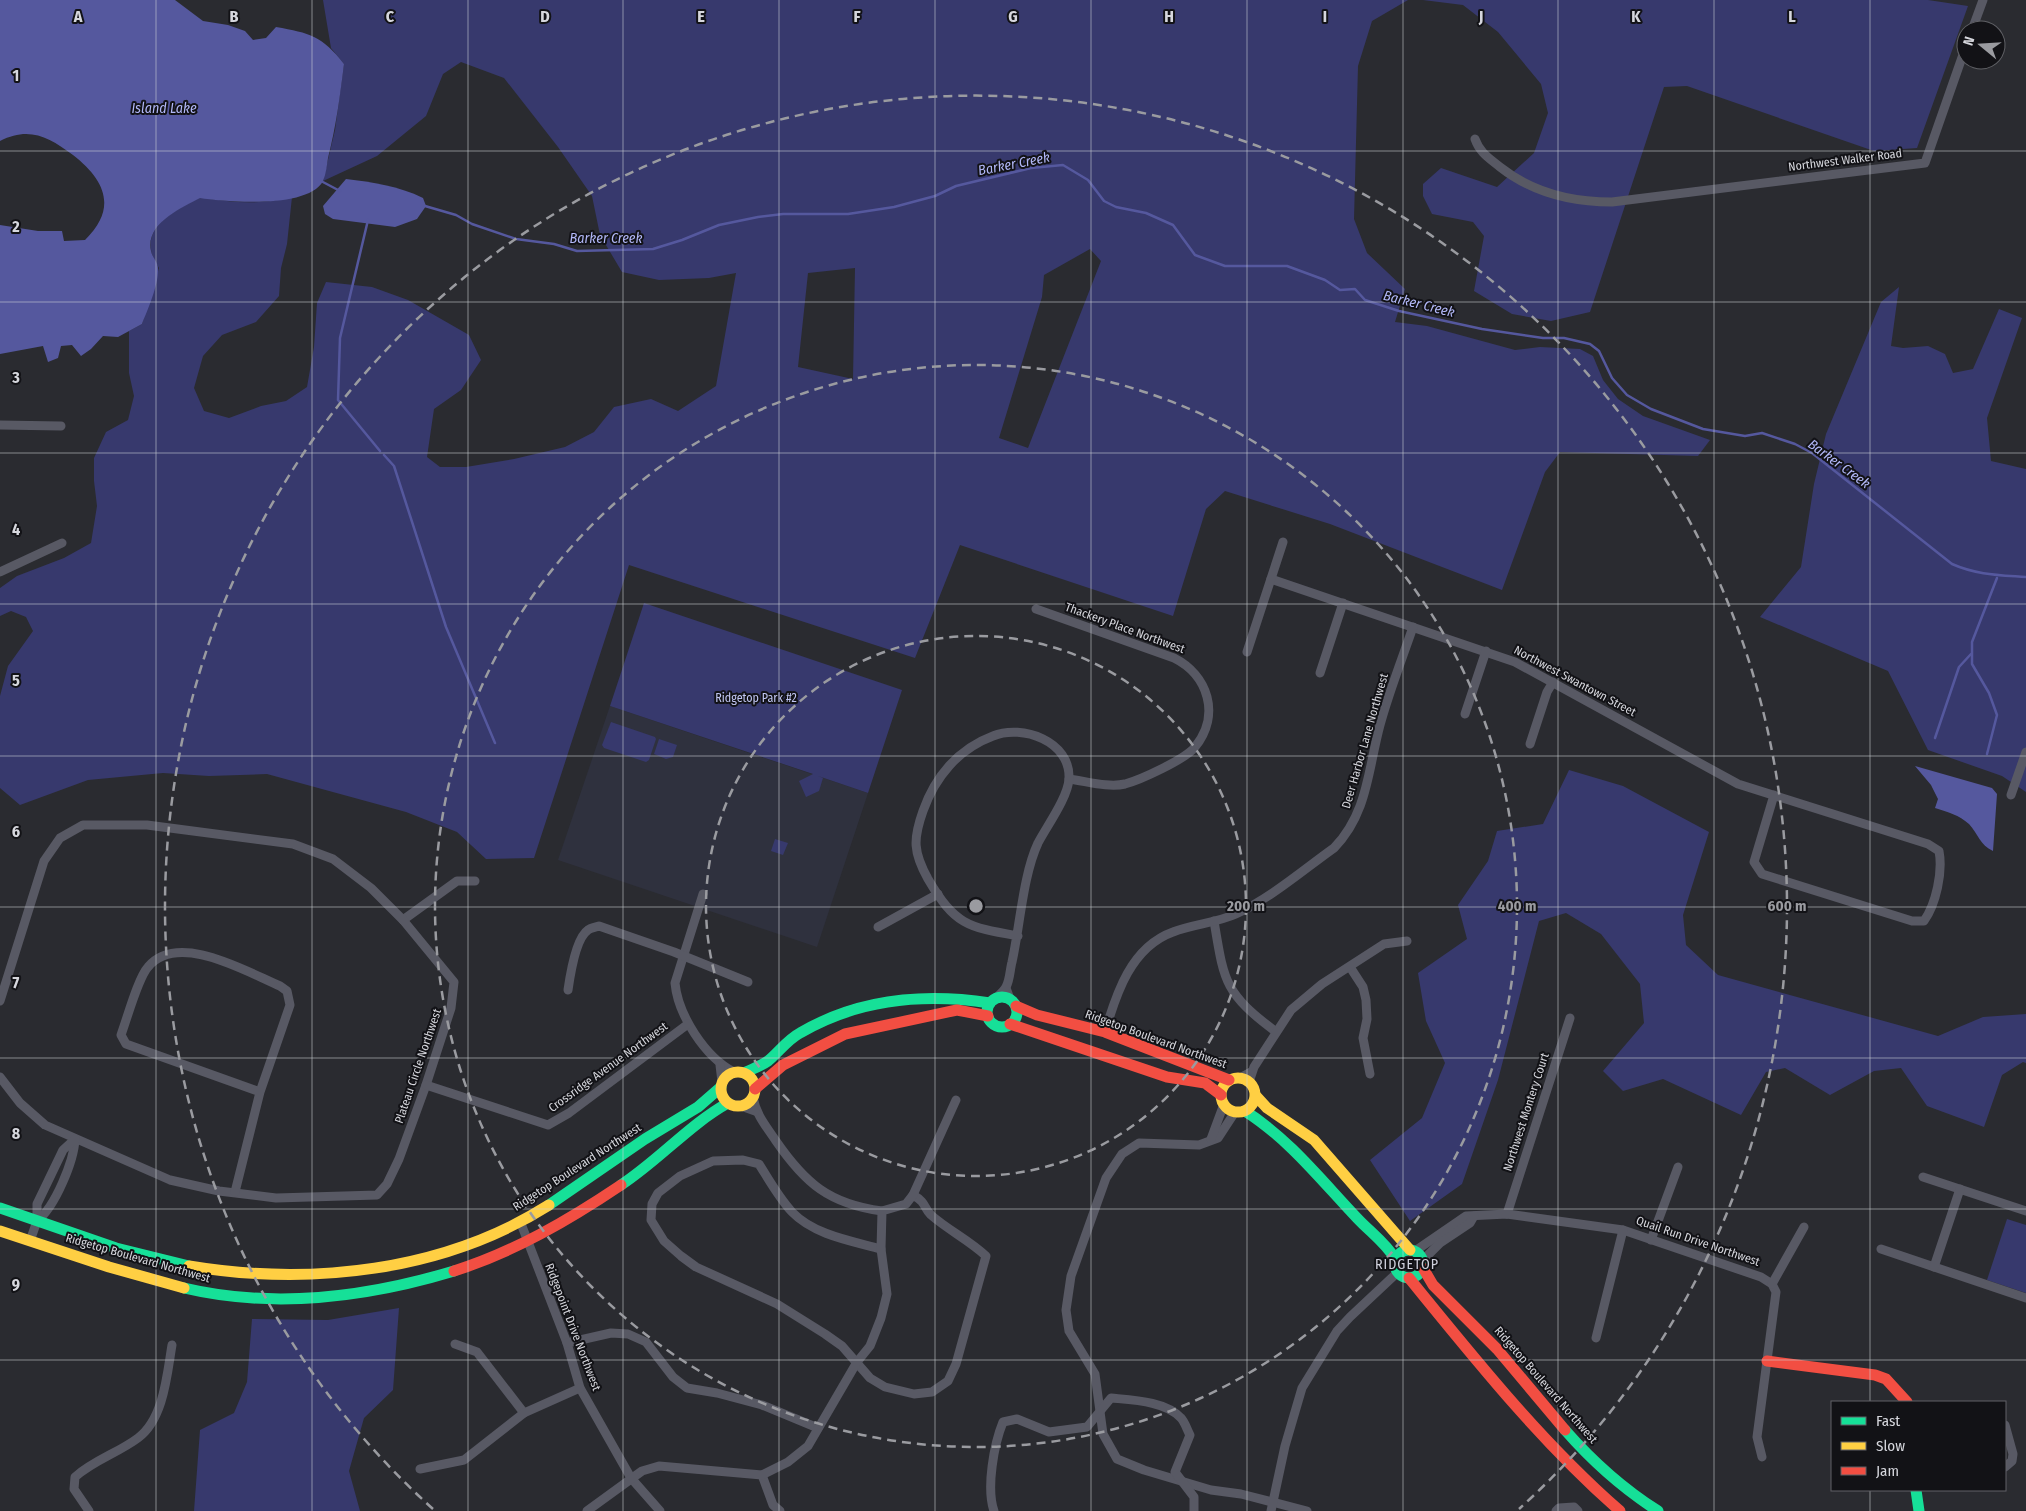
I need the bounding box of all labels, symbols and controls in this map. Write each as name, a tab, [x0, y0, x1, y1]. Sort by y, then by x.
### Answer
text: A	[73, 7, 83, 26]
text: B	[230, 7, 239, 26]
text: C	[386, 7, 395, 26]
text: D	[540, 7, 550, 26]
text: E	[697, 7, 705, 26]
text: F	[853, 7, 861, 26]
text: G	[1008, 7, 1018, 26]
text: H	[1164, 7, 1174, 26]
text: I	[1323, 7, 1327, 26]
text: J	[1478, 7, 1483, 26]
text: K	[1631, 7, 1641, 26]
text: L	[1788, 7, 1796, 26]
north arrow	[1956, 20, 2006, 70]
text: N	[1960, 35, 1978, 48]
text: 1	[13, 66, 19, 85]
water label: Island Lake	[131, 100, 197, 117]
street label: Northwest Walker Road	[1787, 146, 1903, 174]
water label: Barker Creek	[977, 149, 1051, 179]
text: 2	[11, 217, 20, 236]
water label: Barker Creek	[570, 230, 643, 247]
water label: Barker Creek	[1382, 287, 1456, 321]
text: 3	[11, 368, 20, 387]
water label: Barker Creek	[1805, 436, 1874, 492]
text: 4	[12, 520, 20, 539]
street label: Thackery Place Northwest	[1063, 600, 1187, 656]
street label: Northwest Swantown Street	[1512, 643, 1638, 719]
text: 5	[12, 671, 20, 690]
street label: Deer Harbor Lane Northwest	[1339, 672, 1391, 810]
park label: Ridgetop Park #2	[715, 691, 797, 705]
text: 6	[12, 822, 20, 841]
centre of rings	[967, 897, 985, 915]
text: 200 m	[1226, 897, 1265, 915]
text: 400 m	[1498, 897, 1536, 915]
text: 600 m	[1768, 897, 1806, 915]
text: 7	[13, 973, 20, 992]
street label: Plateau Circle Northwest	[392, 1007, 444, 1125]
street label: Ridgetop Boulevard Northwest	[1083, 1007, 1229, 1071]
street label: Crossridge Avenue Northwest	[546, 1019, 670, 1115]
street label: Northwest Montery Court	[1500, 1051, 1552, 1173]
street label: Ridgetop Boulevard Northwest	[510, 1120, 644, 1214]
text: 8	[12, 1124, 21, 1143]
street label: Quail Run Drive Northwest	[1634, 1213, 1762, 1269]
street label: Ridgetop Boulevard Northwest	[64, 1231, 212, 1285]
district label: RIDGETOP	[1375, 1256, 1439, 1273]
street label: Ridgepoint Drive Northwest	[542, 1261, 604, 1393]
text: 9	[12, 1275, 20, 1294]
street label: Ridgetop Boulevard Northwest	[1492, 1324, 1600, 1446]
legend	[1831, 1401, 2006, 1491]
text: Fast	[1876, 1412, 1900, 1430]
text: Slow	[1876, 1437, 1905, 1455]
text: Jam	[1876, 1462, 1899, 1480]

